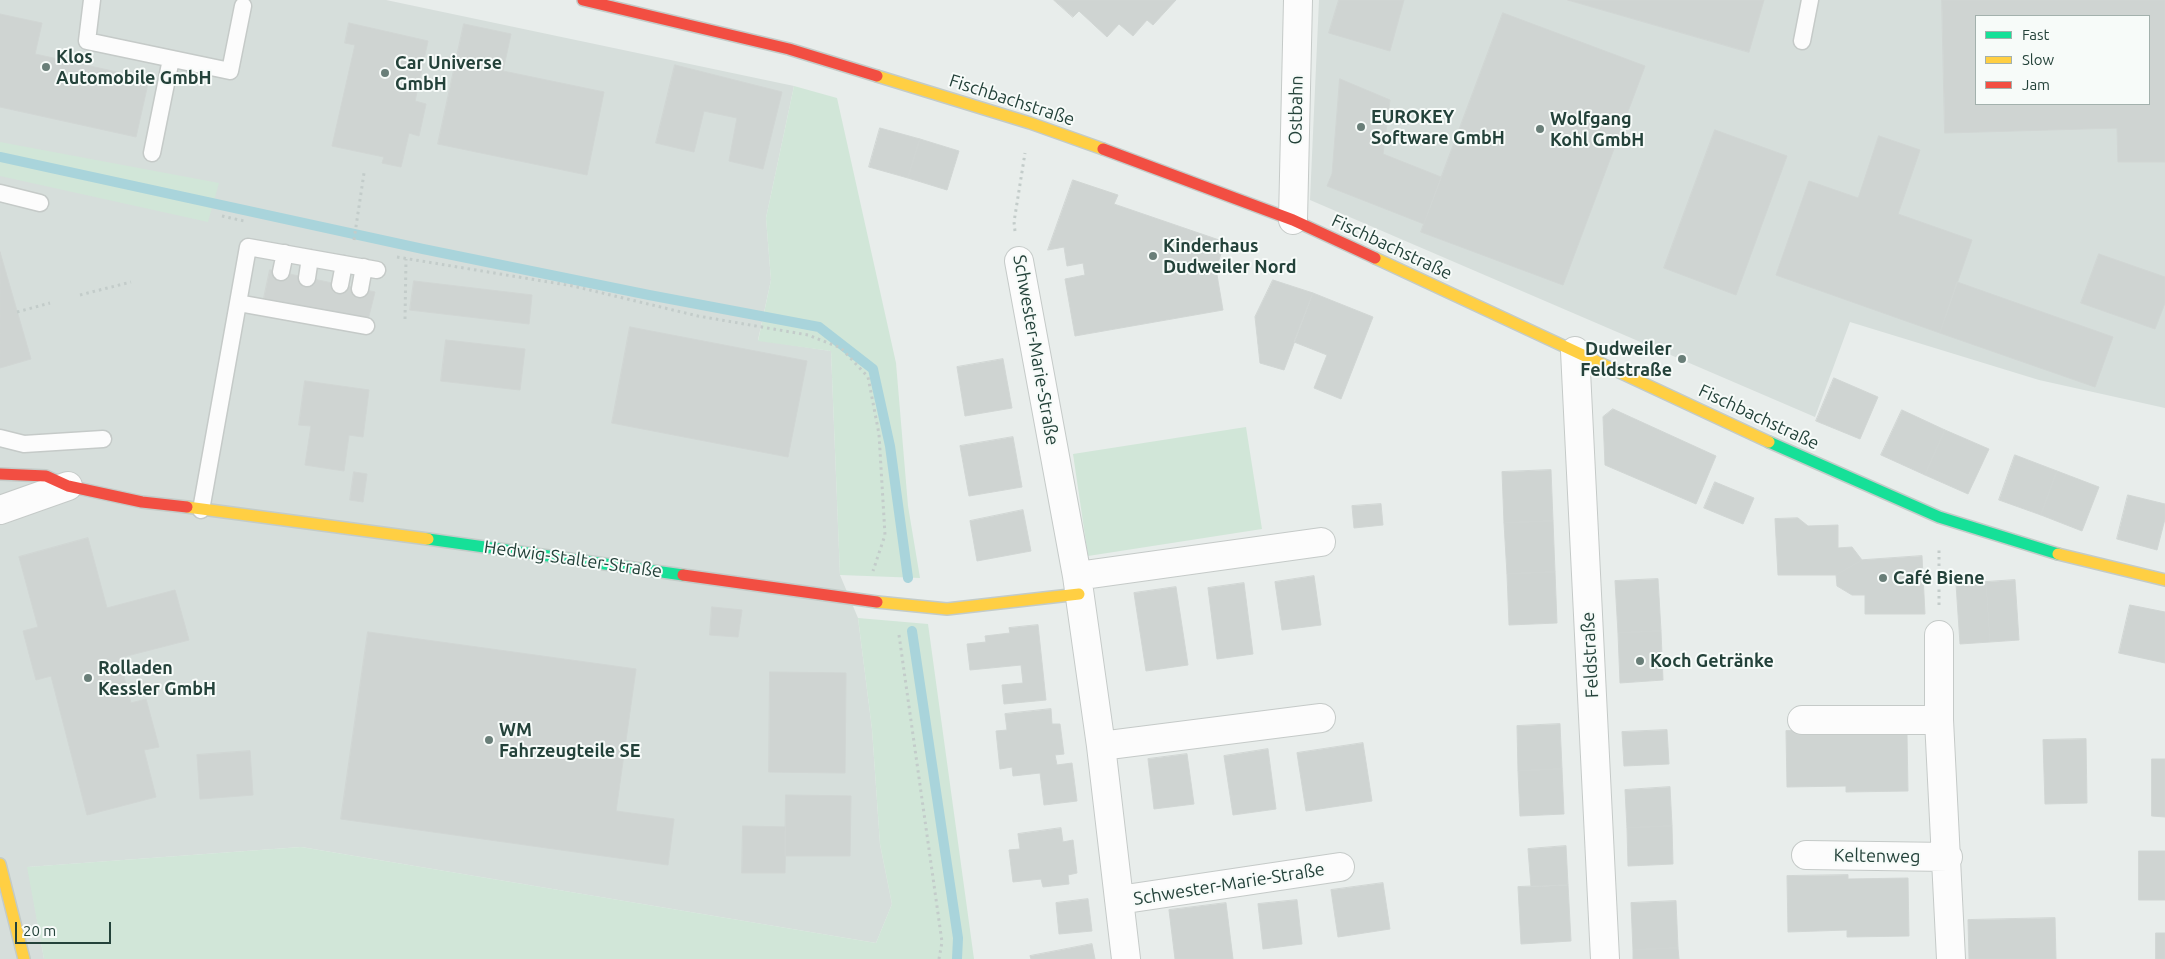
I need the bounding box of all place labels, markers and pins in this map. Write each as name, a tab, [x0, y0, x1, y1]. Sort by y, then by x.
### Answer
place label: Klos Automobile GmbH	[56, 46, 212, 88]
place label: Car Universe GmbH	[395, 52, 502, 94]
marker: Klos Automobile GmbH	[40, 61, 52, 73]
marker: Car Universe GmbH	[379, 67, 391, 79]
place label: EUROKEY Software GmbH	[1371, 106, 1505, 148]
place label: Wolfgang Kohl GmbH	[1550, 108, 1644, 150]
marker: EUROKEY Software GmbH	[1355, 121, 1367, 133]
marker: Wolfgang Kohl GmbH	[1534, 123, 1546, 135]
place label: Kinderhaus Dudweiler Nord	[1163, 235, 1297, 278]
marker: Kinderhaus Dudweiler Nord	[1147, 250, 1159, 262]
place label: Dudweiler Feldstraße	[1580, 338, 1672, 380]
marker: Dudweiler Feldstraße	[1676, 353, 1688, 365]
place label: Café Biene	[1893, 567, 1985, 589]
marker: Café Biene	[1877, 572, 1889, 584]
place label: Koch Getränke	[1650, 650, 1774, 672]
marker: Koch Getränke	[1634, 655, 1646, 667]
place label: Rolladen Kessler GmbH	[98, 657, 216, 700]
marker: Rolladen Kessler GmbH	[82, 672, 94, 684]
place label: WM Fahrzeugteile SE	[499, 719, 640, 762]
marker: WM Fahrzeugteile SE	[483, 734, 495, 746]

